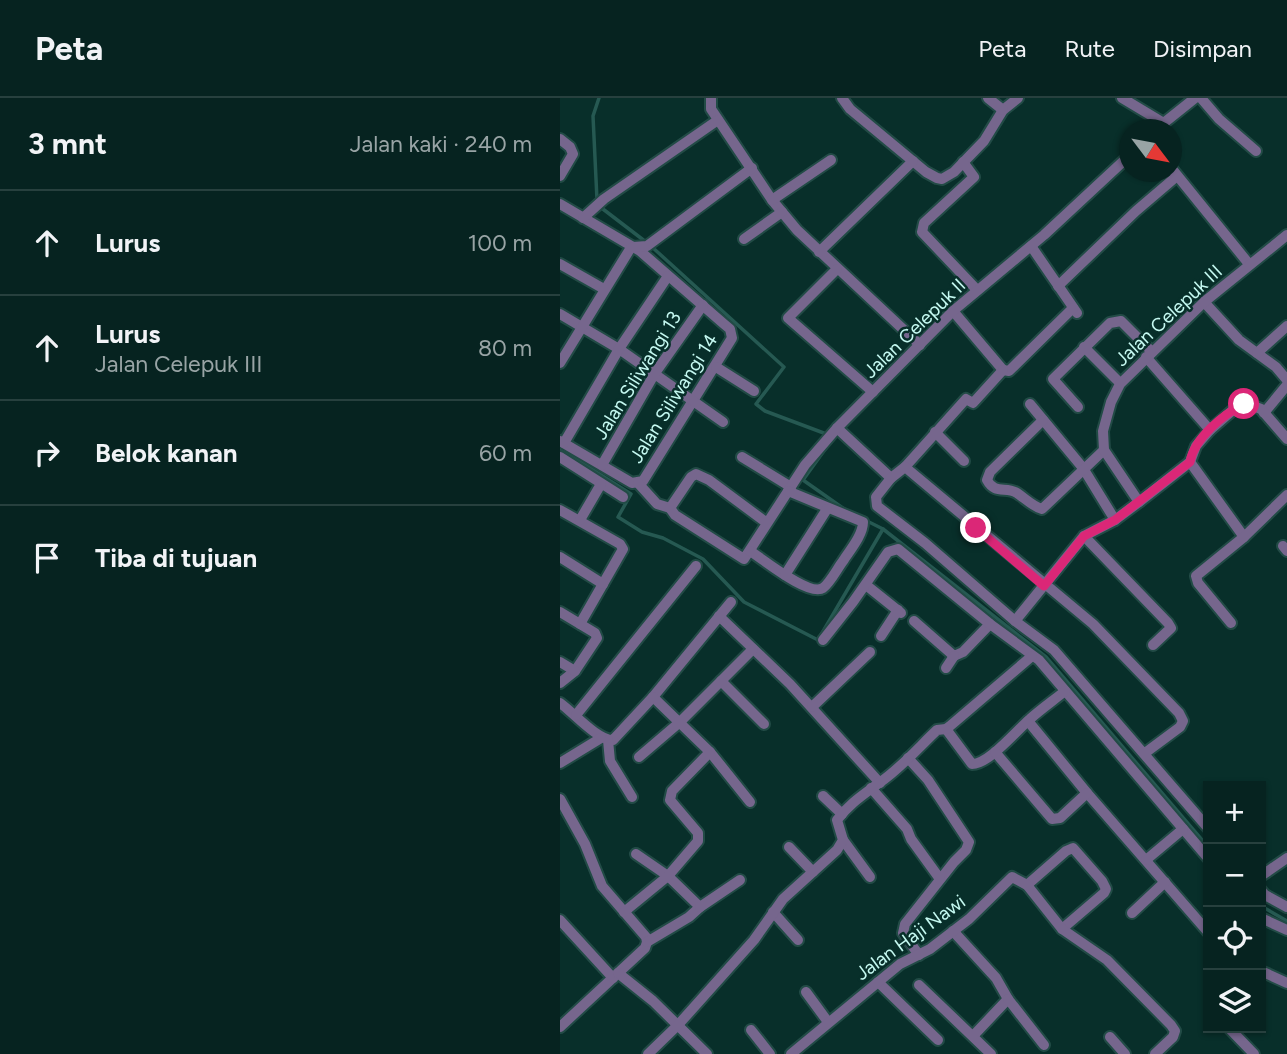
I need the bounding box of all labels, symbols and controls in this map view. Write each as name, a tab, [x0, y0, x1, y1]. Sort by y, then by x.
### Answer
text: Peta	[35, 29, 103, 68]
text: Peta	[978, 34, 1026, 63]
text: Rute	[1064, 34, 1115, 63]
text: Disimpan	[1153, 34, 1252, 63]
north arrow	[1119, 119, 1182, 182]
text: 3 mnt	[28, 125, 107, 162]
text: Jalan kaki · 240 m	[350, 130, 532, 158]
icon: ahead	[28, 224, 66, 262]
text: Lurus	[95, 227, 160, 259]
text: 100 m	[468, 229, 532, 257]
street label: Jalan Celepuk III	[1110, 260, 1227, 371]
street label: Jalan Celepuk II	[858, 274, 970, 383]
street label: Jalan Siliwangi 13	[589, 307, 686, 444]
text: Lurus	[95, 318, 160, 350]
icon: ahead	[28, 329, 66, 367]
street label: Jalan Siliwangi 14	[624, 329, 723, 467]
text: 80 m	[478, 334, 532, 362]
text: Jalan Celepuk III	[95, 350, 263, 378]
route start	[1228, 388, 1259, 419]
icon: right	[28, 434, 66, 472]
text: Belok kanan	[95, 437, 238, 469]
text: 60 m	[479, 439, 532, 467]
route end	[960, 512, 991, 543]
icon: arrive	[28, 539, 66, 577]
text: Tiba di tujuan	[95, 542, 257, 574]
map controls	[1203, 781, 1266, 1033]
button: +	[1203, 781, 1266, 844]
button: −	[1203, 844, 1266, 907]
street label: Jalan Haji Nawi	[851, 890, 970, 985]
button: locate	[1203, 907, 1266, 970]
button: layers	[1203, 970, 1266, 1033]

